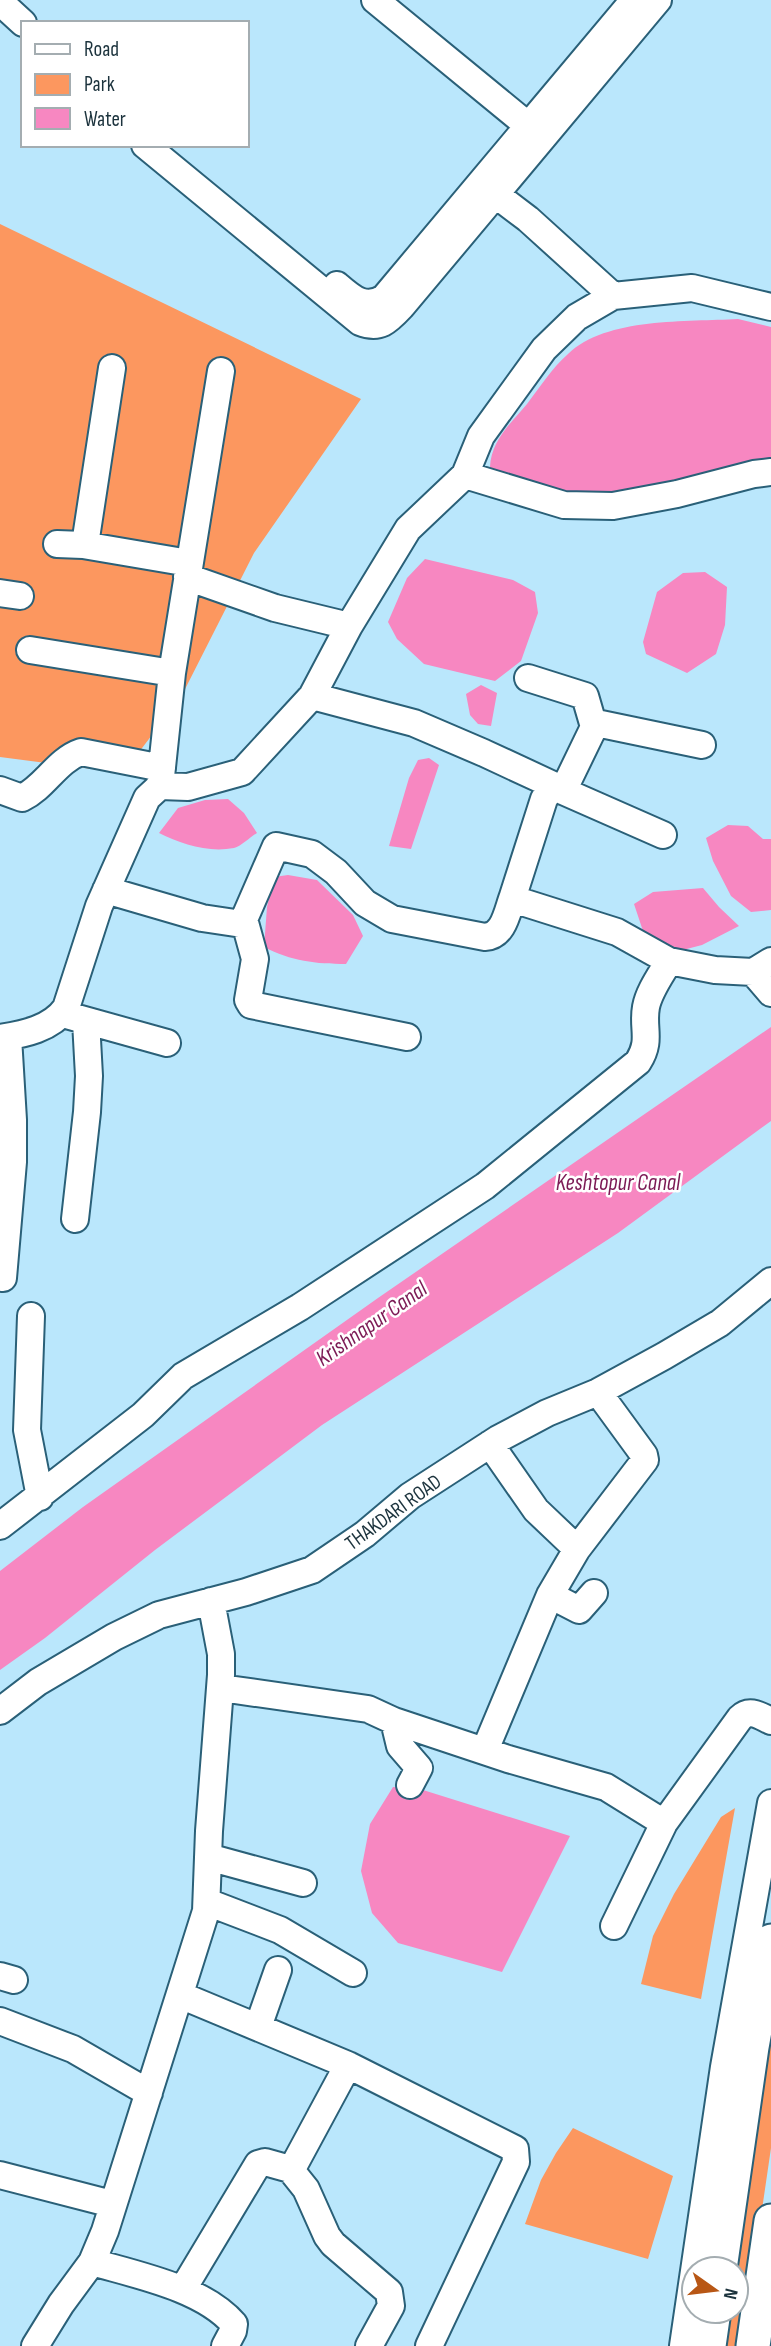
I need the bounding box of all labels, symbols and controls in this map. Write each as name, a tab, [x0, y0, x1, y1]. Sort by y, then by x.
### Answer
legend	[21, 21, 248, 147]
text: Road	[84, 37, 119, 62]
text: Park	[84, 72, 115, 97]
text: Water	[84, 107, 126, 132]
water label: Keshtopur Canal	[556, 1169, 681, 1197]
water label: Krishnapur Canal	[311, 1275, 433, 1372]
street label: THAKDARI ROAD	[340, 1469, 446, 1556]
north arrow	[680, 2255, 750, 2325]
text: N	[718, 2286, 742, 2301]

